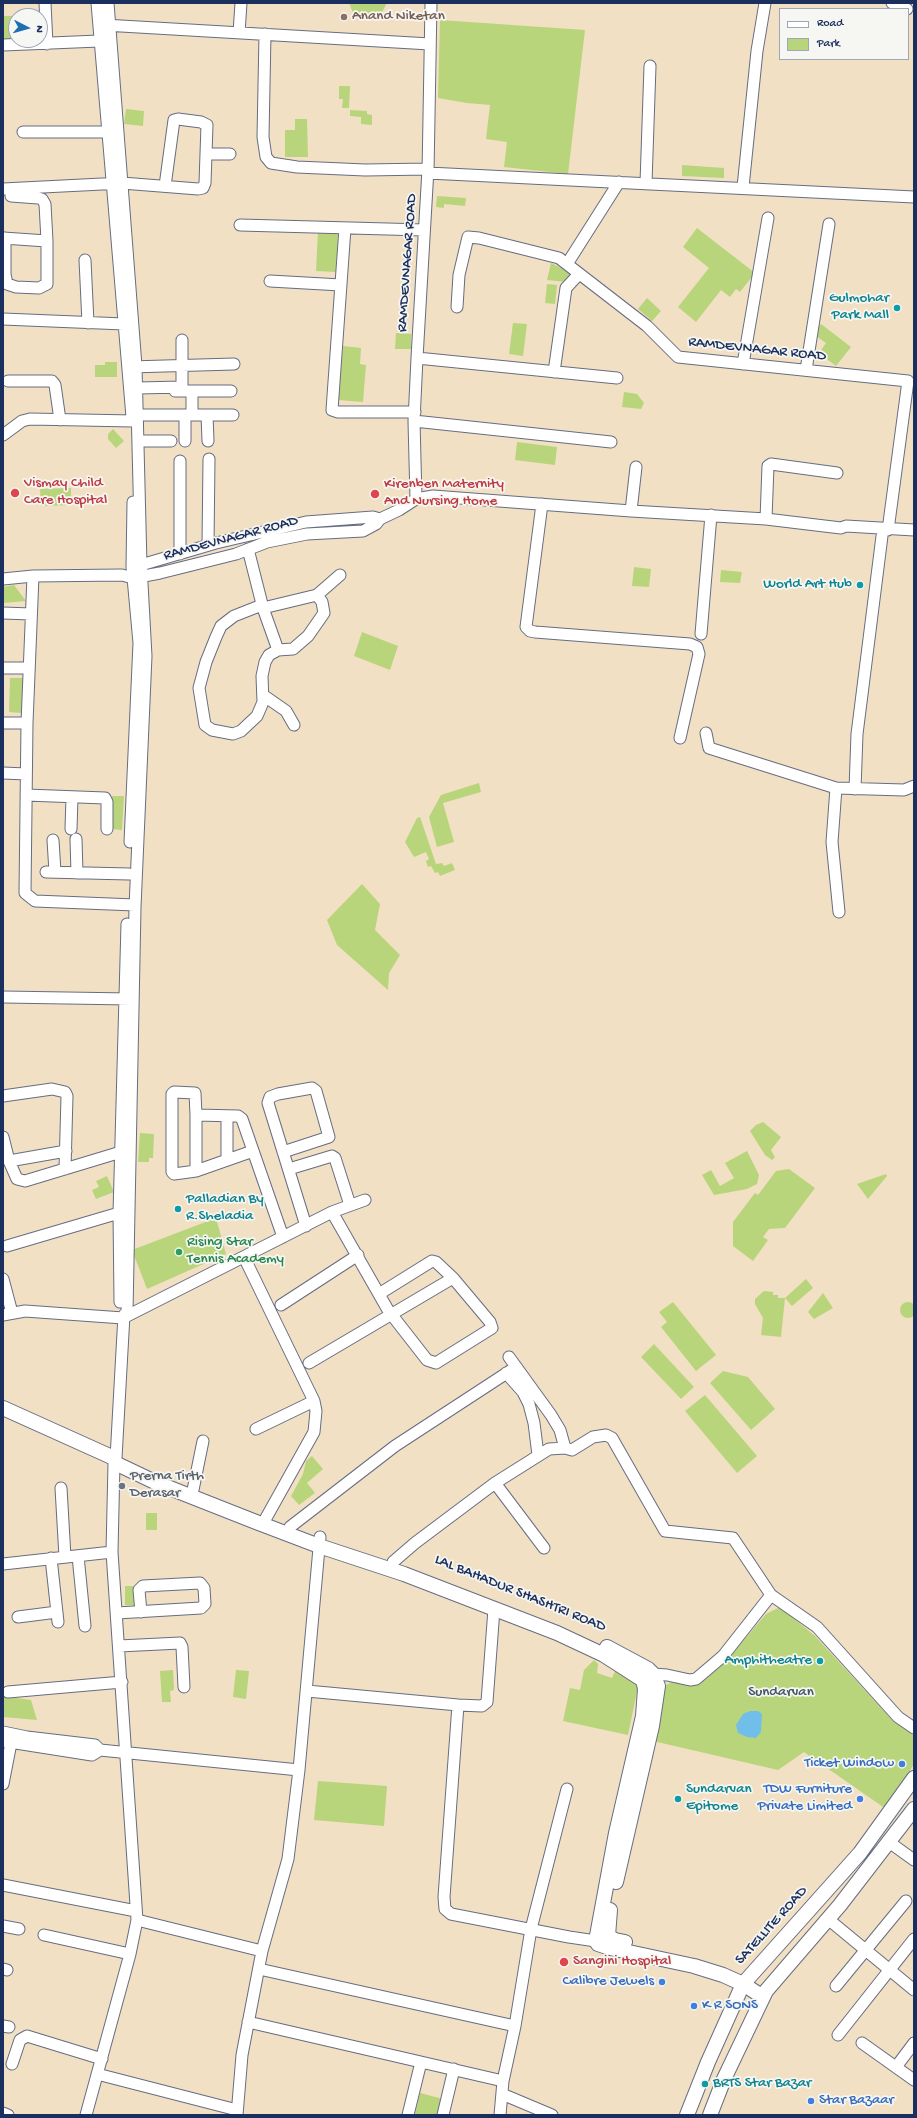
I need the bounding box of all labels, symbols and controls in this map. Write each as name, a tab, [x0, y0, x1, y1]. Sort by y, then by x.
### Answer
north arrow	[8, 8, 48, 48]
place label: Anand Niketan	[352, 8, 445, 26]
legend	[779, 8, 909, 60]
marker: Anand Niketan	[339, 12, 349, 22]
text: Road	[817, 17, 843, 31]
text: N	[33, 25, 45, 33]
text: Park	[817, 37, 840, 51]
street label: RAMDEVNAGAR ROAD	[394, 193, 422, 333]
place label: Gulmohar Park Mall	[829, 290, 889, 325]
marker: Gulmohar Park Mall	[892, 303, 902, 313]
street label: RAMDEVNAGAR ROAD	[687, 334, 827, 366]
place label: Vismay Child Care Hospital	[24, 475, 107, 510]
place label: Kirenben Maternity And Nursing Home	[384, 476, 504, 511]
marker: Vismay Child Care Hospital	[9, 487, 21, 499]
marker: Kirenben Maternity And Nursing Home	[369, 488, 381, 500]
street label: RAMDEVNAGAR ROAD	[162, 512, 300, 566]
place label: World Art Hub	[763, 576, 852, 594]
marker: World Art Hub	[855, 580, 865, 590]
place label: Palladian By R.Sheladia	[186, 1191, 264, 1226]
marker: Palladian By R.Sheladia	[173, 1204, 183, 1214]
place label: Rising Star Tennis Academy	[187, 1234, 284, 1269]
marker: Rising Star Tennis Academy	[174, 1247, 184, 1257]
place label: Prerna Tirth Derasar	[130, 1468, 204, 1503]
marker: Prerna Tirth Derasar	[117, 1481, 127, 1491]
street label: LAL BAHADUR SHASHTRI ROAD	[432, 1551, 608, 1637]
place label: Amphitheatre	[724, 1652, 812, 1670]
marker: Amphitheatre	[815, 1656, 825, 1666]
park label: Sundarvan	[748, 1684, 814, 1702]
place label: Ticket Window	[804, 1755, 894, 1773]
marker: Ticket Window	[897, 1759, 907, 1769]
place label: Sundarvan Epitome	[686, 1781, 752, 1816]
place label: TDW Furniture Private Limited	[758, 1781, 852, 1816]
marker: Sundarvan Epitome	[673, 1794, 683, 1804]
marker: TDW Furniture Private Limited	[855, 1794, 865, 1804]
street label: SATELLITE ROAD	[732, 1883, 812, 1969]
place label: Sangini Hospital	[573, 1953, 671, 1971]
marker: Sangini Hospital	[558, 1956, 570, 1968]
place label: Calibre Jewels	[563, 1973, 654, 1991]
marker: Calibre Jewels	[657, 1977, 667, 1987]
place label: K R SONS	[702, 1997, 758, 2015]
marker: K R SONS	[689, 2001, 699, 2011]
place label: BRTS Star Bazar	[713, 2075, 811, 2093]
marker: BRTS Star Bazar	[700, 2079, 710, 2089]
place label: Star Bazaar	[819, 2092, 894, 2110]
marker: Star Bazaar	[806, 2096, 816, 2106]

